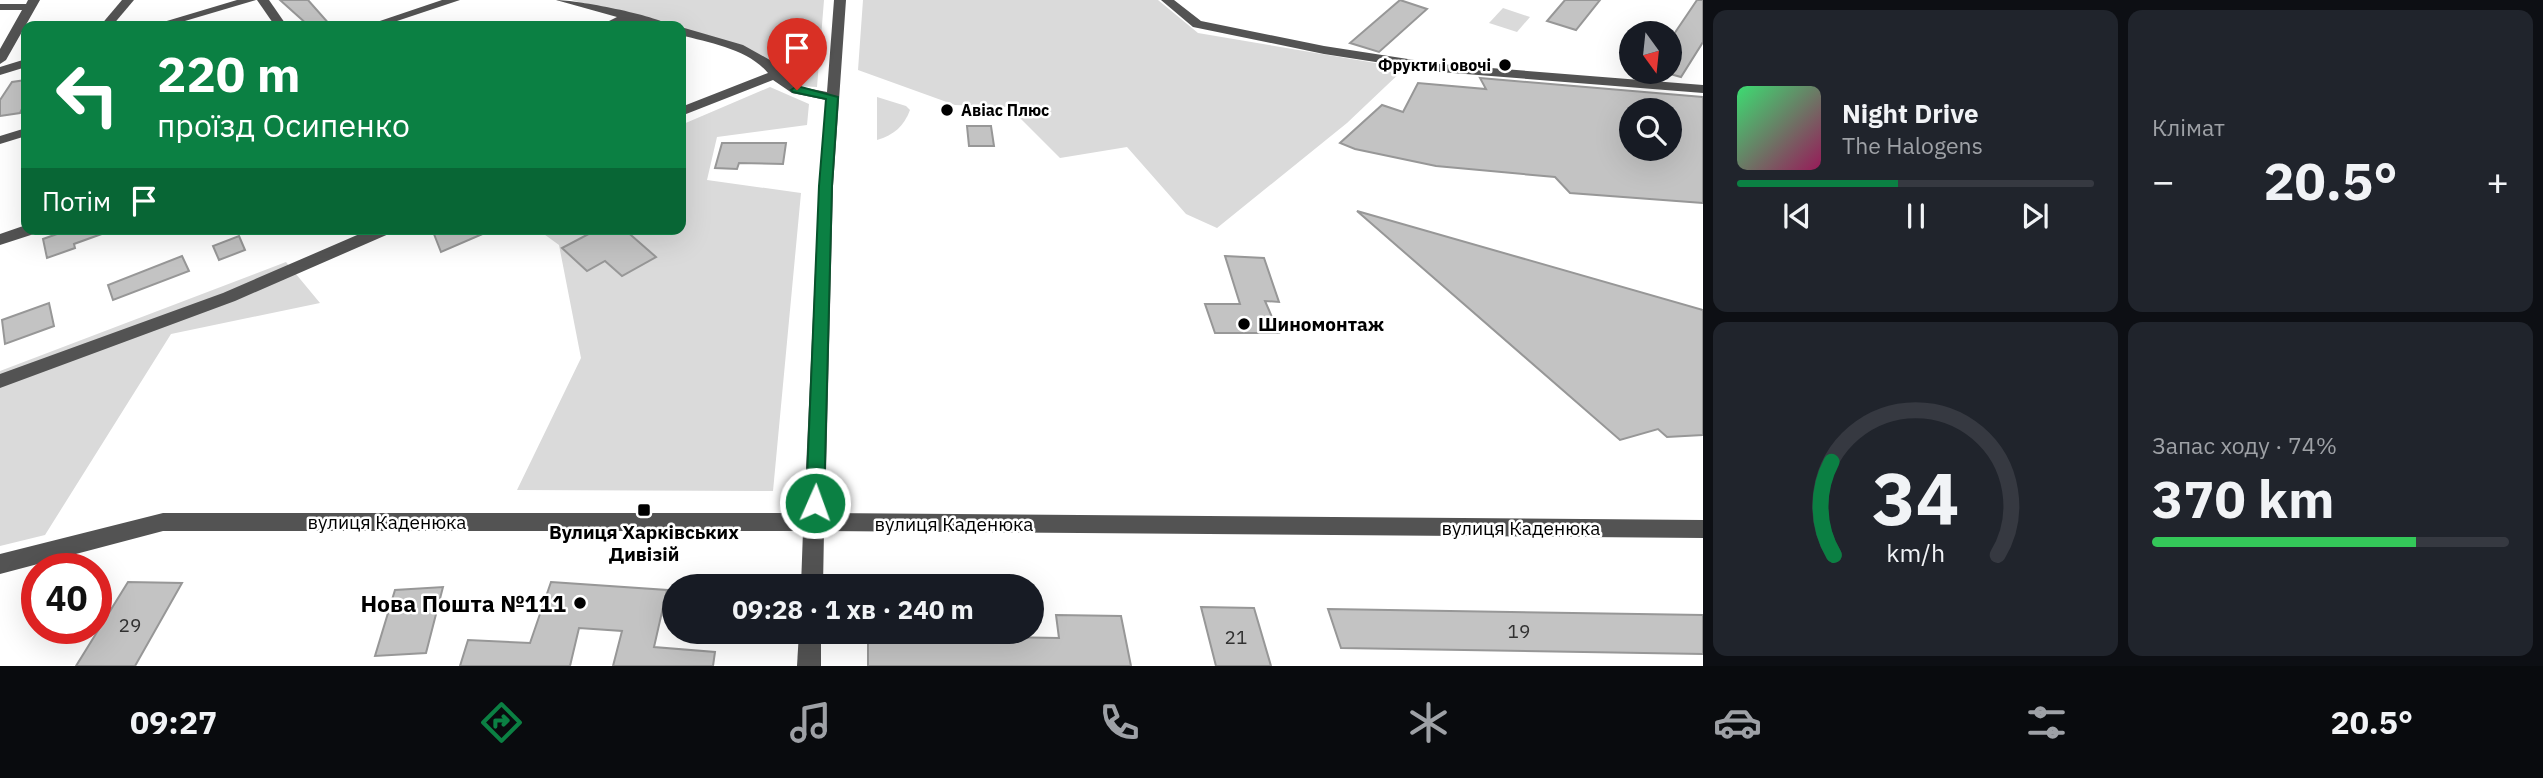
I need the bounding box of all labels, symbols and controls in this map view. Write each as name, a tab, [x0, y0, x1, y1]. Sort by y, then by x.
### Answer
pin	[767, 18, 827, 90]
north arrow	[1619, 21, 1682, 84]
map controls	[1619, 21, 1682, 161]
icon: arrive	[778, 29, 816, 67]
text: 220 m	[157, 42, 301, 105]
icon: left	[42, 49, 133, 140]
place label: Фрукти і овочі	[1378, 55, 1491, 75]
marker: Фрукти і овочі	[1497, 57, 1513, 73]
text: Night Drive	[1842, 96, 1979, 130]
button: search	[1619, 98, 1682, 161]
place label: Авіас Плюс	[961, 100, 1049, 120]
marker: Авіас Плюс	[939, 102, 955, 118]
text: проїзд Осипенко	[157, 104, 410, 146]
text: Клімат	[2152, 112, 2225, 142]
text: The Halogens	[1842, 130, 1983, 160]
text: 20.5°	[2263, 147, 2398, 214]
text: −	[2152, 156, 2175, 205]
text: +	[2486, 156, 2509, 205]
icon: arrive	[125, 182, 163, 220]
text: Потім	[42, 184, 111, 218]
icon: previous	[1778, 197, 1816, 235]
icon: pause	[1897, 197, 1935, 235]
icon: next	[2016, 197, 2054, 235]
place label: Шиномонтаж	[1258, 312, 1384, 336]
marker: Шиномонтаж	[1236, 316, 1252, 332]
text: Запас ходу · 74%	[2152, 430, 2337, 460]
text: 34	[1872, 450, 1959, 545]
text: 370 km	[2152, 465, 2334, 532]
position arrow	[778, 466, 852, 540]
marker: Вулиця Харківських Дивізій	[636, 502, 652, 518]
street label: вулиця Каденюка	[308, 510, 466, 534]
street label: вулиця Каденюка	[875, 512, 1033, 536]
street label: вулиця Каденюка	[1442, 516, 1600, 540]
place label: Вулиця Харківських Дивізій	[549, 520, 739, 566]
text: km/h	[1886, 536, 1945, 569]
speed limit sign: 40	[21, 553, 112, 644]
place label: Нова Пошта №111	[360, 588, 566, 618]
text: 09:28 · 1 хв · 240 m	[732, 592, 974, 626]
marker: Нова Пошта №111	[572, 595, 588, 611]
house number: 29	[119, 613, 141, 637]
house number: 19	[1508, 619, 1530, 643]
house number: 21	[1225, 625, 1247, 649]
icon: directions	[477, 698, 526, 747]
icon: music	[786, 698, 835, 747]
icon: phone	[1095, 698, 1144, 747]
icon: climate	[1404, 698, 1453, 747]
icon: car	[1713, 698, 1762, 747]
icon: filters	[2022, 698, 2071, 747]
text: 09:27	[130, 701, 217, 743]
text: 20.5°	[2330, 701, 2413, 743]

